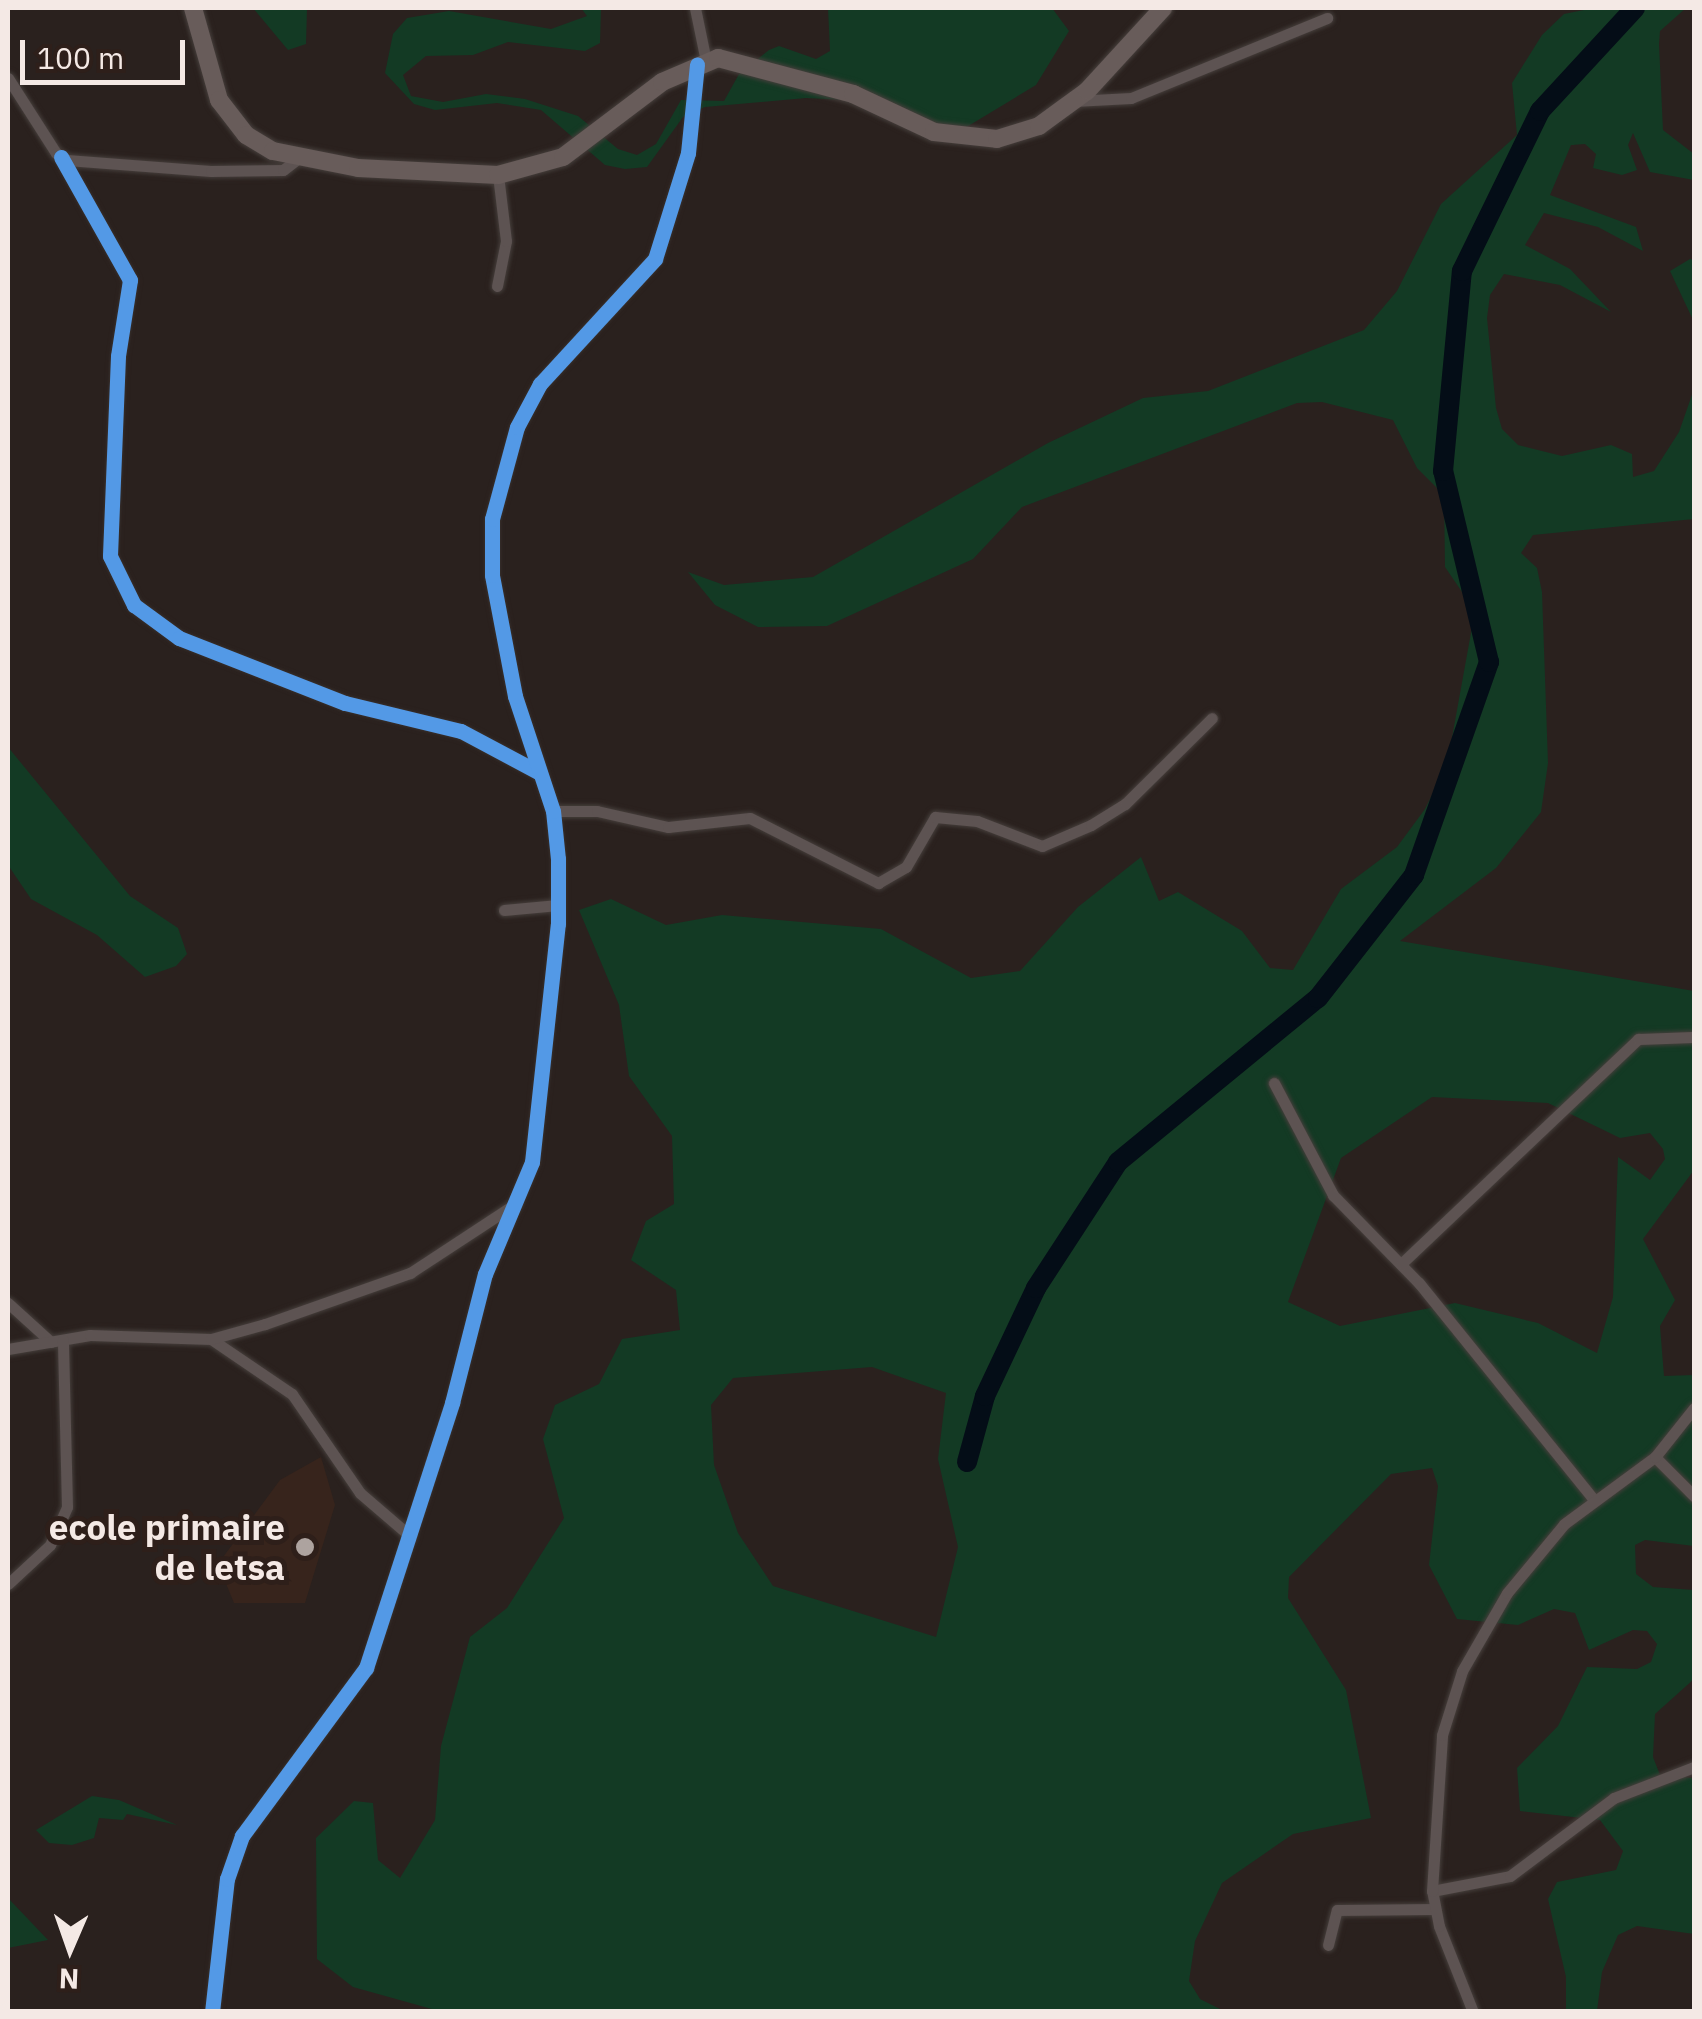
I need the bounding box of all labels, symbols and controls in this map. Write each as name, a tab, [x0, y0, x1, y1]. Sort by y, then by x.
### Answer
scale bar	[25, 20, 190, 82]
text: 100 m	[37, 38, 124, 77]
place label: ecole primaire de letsa	[49, 1506, 285, 1588]
marker: ecole primaire de letsa	[294, 1536, 316, 1558]
north arrow	[20, 1899, 120, 1999]
text: N	[58, 1961, 80, 1998]

